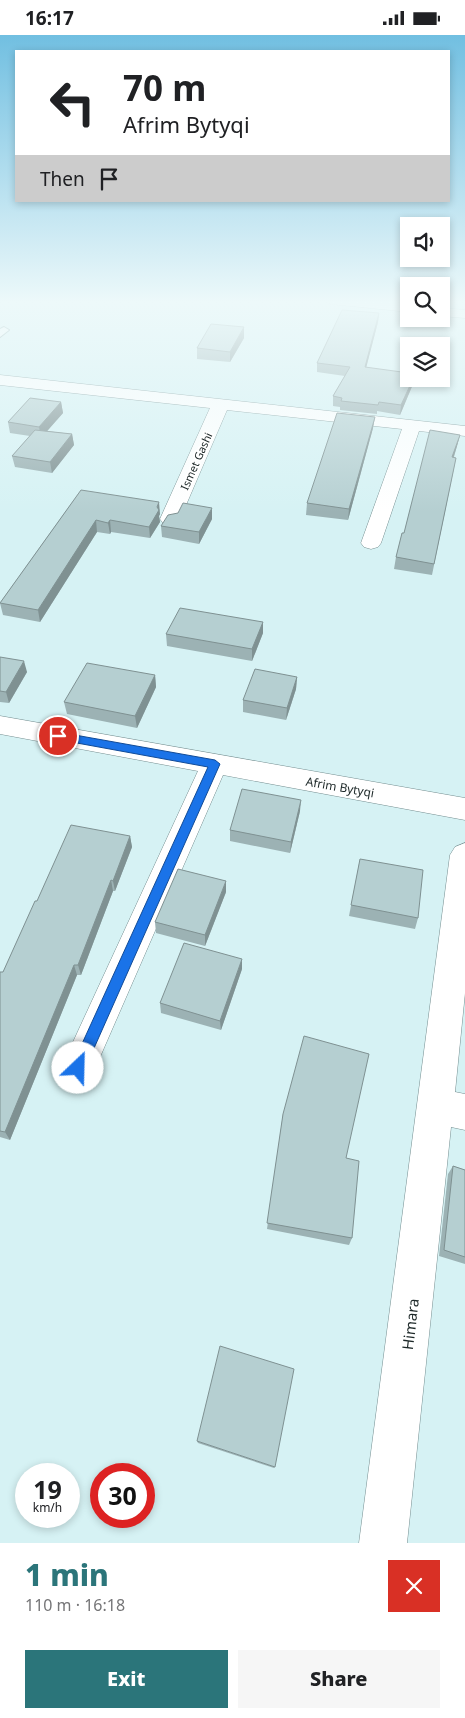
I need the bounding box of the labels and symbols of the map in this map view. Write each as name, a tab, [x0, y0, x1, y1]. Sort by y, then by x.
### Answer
street label: Ismet Gashi	[177, 430, 215, 492]
pin	[37, 715, 79, 757]
street label: Afrim Bytyqi	[305, 773, 375, 801]
position arrow	[51, 1041, 103, 1093]
street label: Himara	[397, 1297, 423, 1351]
speed limit sign: 30	[90, 1463, 155, 1528]

